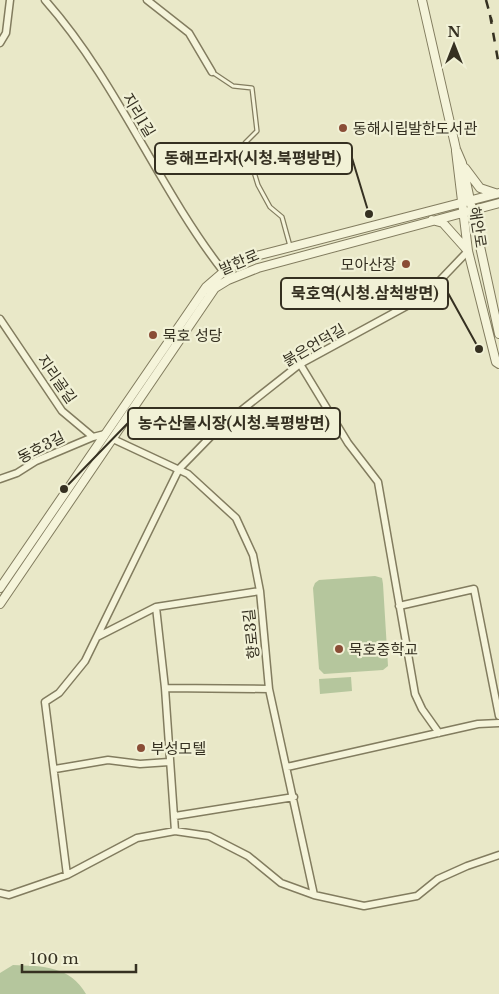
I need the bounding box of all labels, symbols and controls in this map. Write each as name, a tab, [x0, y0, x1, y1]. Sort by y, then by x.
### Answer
north arrow	[429, 20, 479, 70]
text: N	[447, 23, 461, 41]
street label: 지리1길	[118, 89, 160, 141]
place label: 동해시립발한도서관	[353, 119, 477, 138]
marker: 동해시립발한도서관	[337, 122, 349, 134]
callout: 동해프라자(시청.북평방면)	[155, 143, 352, 174]
text: 동해프라자(시청.북평방면)	[164, 148, 342, 168]
street label: 해안로	[465, 205, 491, 249]
street label: 발한로	[216, 245, 262, 279]
place label: 모아산장	[341, 255, 396, 274]
marker: 모아산장	[400, 258, 412, 270]
callout: 묵호역(시청.삼척방면)	[281, 278, 448, 309]
text: 묵호역(시청.삼척방면)	[291, 283, 439, 303]
street label: 붉은언덕길	[279, 320, 349, 370]
place label: 묵호 성당	[163, 326, 223, 345]
marker: 묵호 성당	[147, 329, 159, 341]
street label: 지리골길	[33, 351, 81, 407]
callout: 농수산물시장(시청.북평방면)	[128, 408, 340, 439]
text: 농수산물시장(시청.북평방면)	[138, 413, 330, 433]
street label: 동호3길	[14, 427, 68, 467]
street label: 향로3길	[239, 608, 263, 660]
place label: 묵호중학교	[349, 640, 418, 659]
marker: 묵호중학교	[333, 643, 345, 655]
place label: 부성모텔	[151, 739, 206, 758]
marker: 부성모텔	[135, 742, 147, 754]
scale bar	[22, 942, 136, 974]
text: 100 m	[30, 949, 79, 968]

